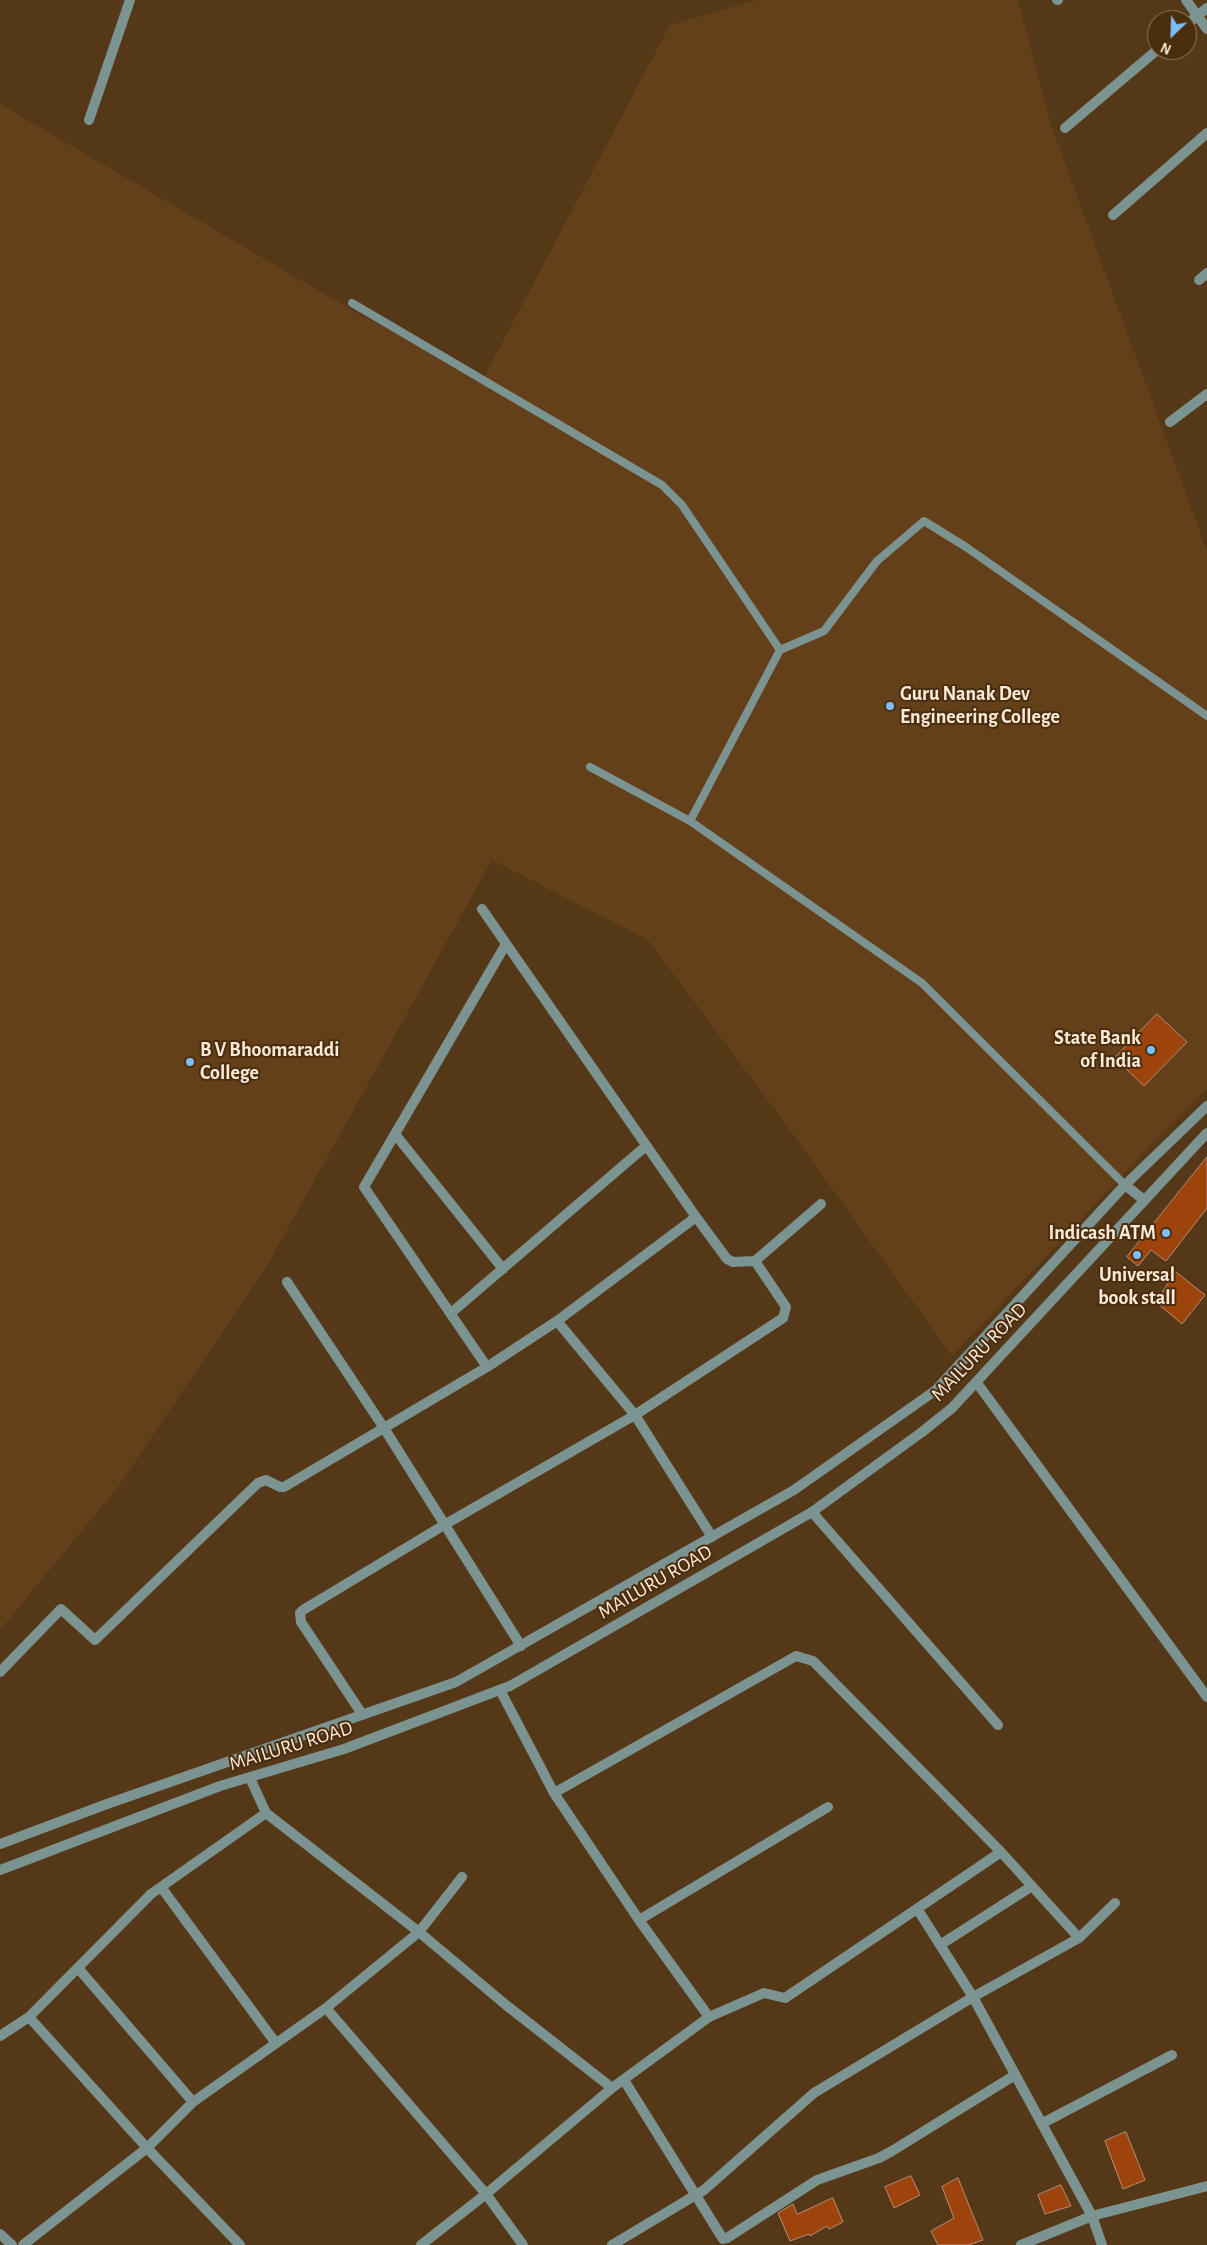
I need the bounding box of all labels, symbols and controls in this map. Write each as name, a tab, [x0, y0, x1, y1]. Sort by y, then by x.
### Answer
north arrow	[1147, 10, 1197, 60]
text: N	[1159, 39, 1174, 56]
place label: Guru Nanak Dev Engineering College	[900, 682, 1060, 729]
marker: Guru Nanak Dev Engineering College	[884, 700, 896, 712]
place label: State Bank of India	[1054, 1026, 1141, 1073]
place label: B V Bhoomaraddi College	[200, 1038, 340, 1085]
marker: State Bank of India	[1145, 1044, 1157, 1056]
marker: B V Bhoomaraddi College	[184, 1056, 196, 1068]
place label: Indicash ATM	[1048, 1221, 1156, 1245]
marker: Indicash ATM	[1160, 1227, 1172, 1239]
marker: Universal book stall	[1131, 1249, 1143, 1261]
place label: Universal book stall	[1098, 1263, 1176, 1310]
street label: MAILURU ROAD	[926, 1298, 1032, 1406]
street label: MAILURU ROAD	[594, 1540, 716, 1624]
street label: MAILURU ROAD	[226, 1716, 356, 1776]

